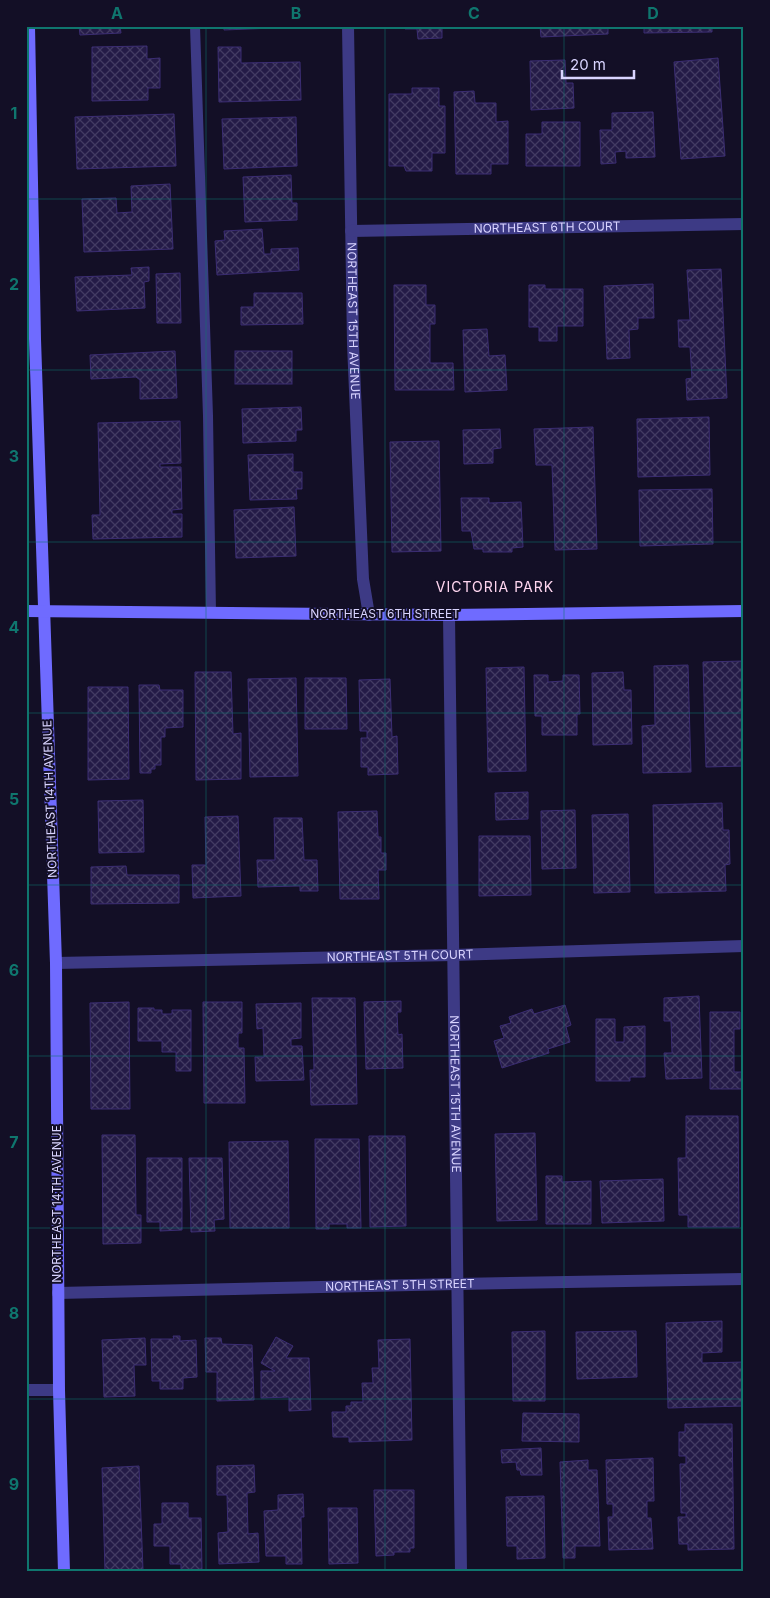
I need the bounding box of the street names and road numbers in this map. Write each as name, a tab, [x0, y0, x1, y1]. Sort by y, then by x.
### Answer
street label: NORTHEAST 6TH COURT	[473, 218, 621, 236]
street label: NORTHEAST 15TH AVENUE	[344, 242, 363, 400]
street label: NORTHEAST 6TH STREET	[310, 606, 460, 621]
street label: NORTHEAST 14TH AVENUE	[39, 720, 60, 878]
street label: NORTHEAST 5TH COURT	[326, 946, 474, 965]
street label: NORTHEAST 15TH AVENUE	[447, 1015, 464, 1173]
street label: NORTHEAST 14TH AVENUE	[49, 1125, 64, 1283]
street label: NORTHEAST 5TH STREET	[325, 1276, 475, 1294]

